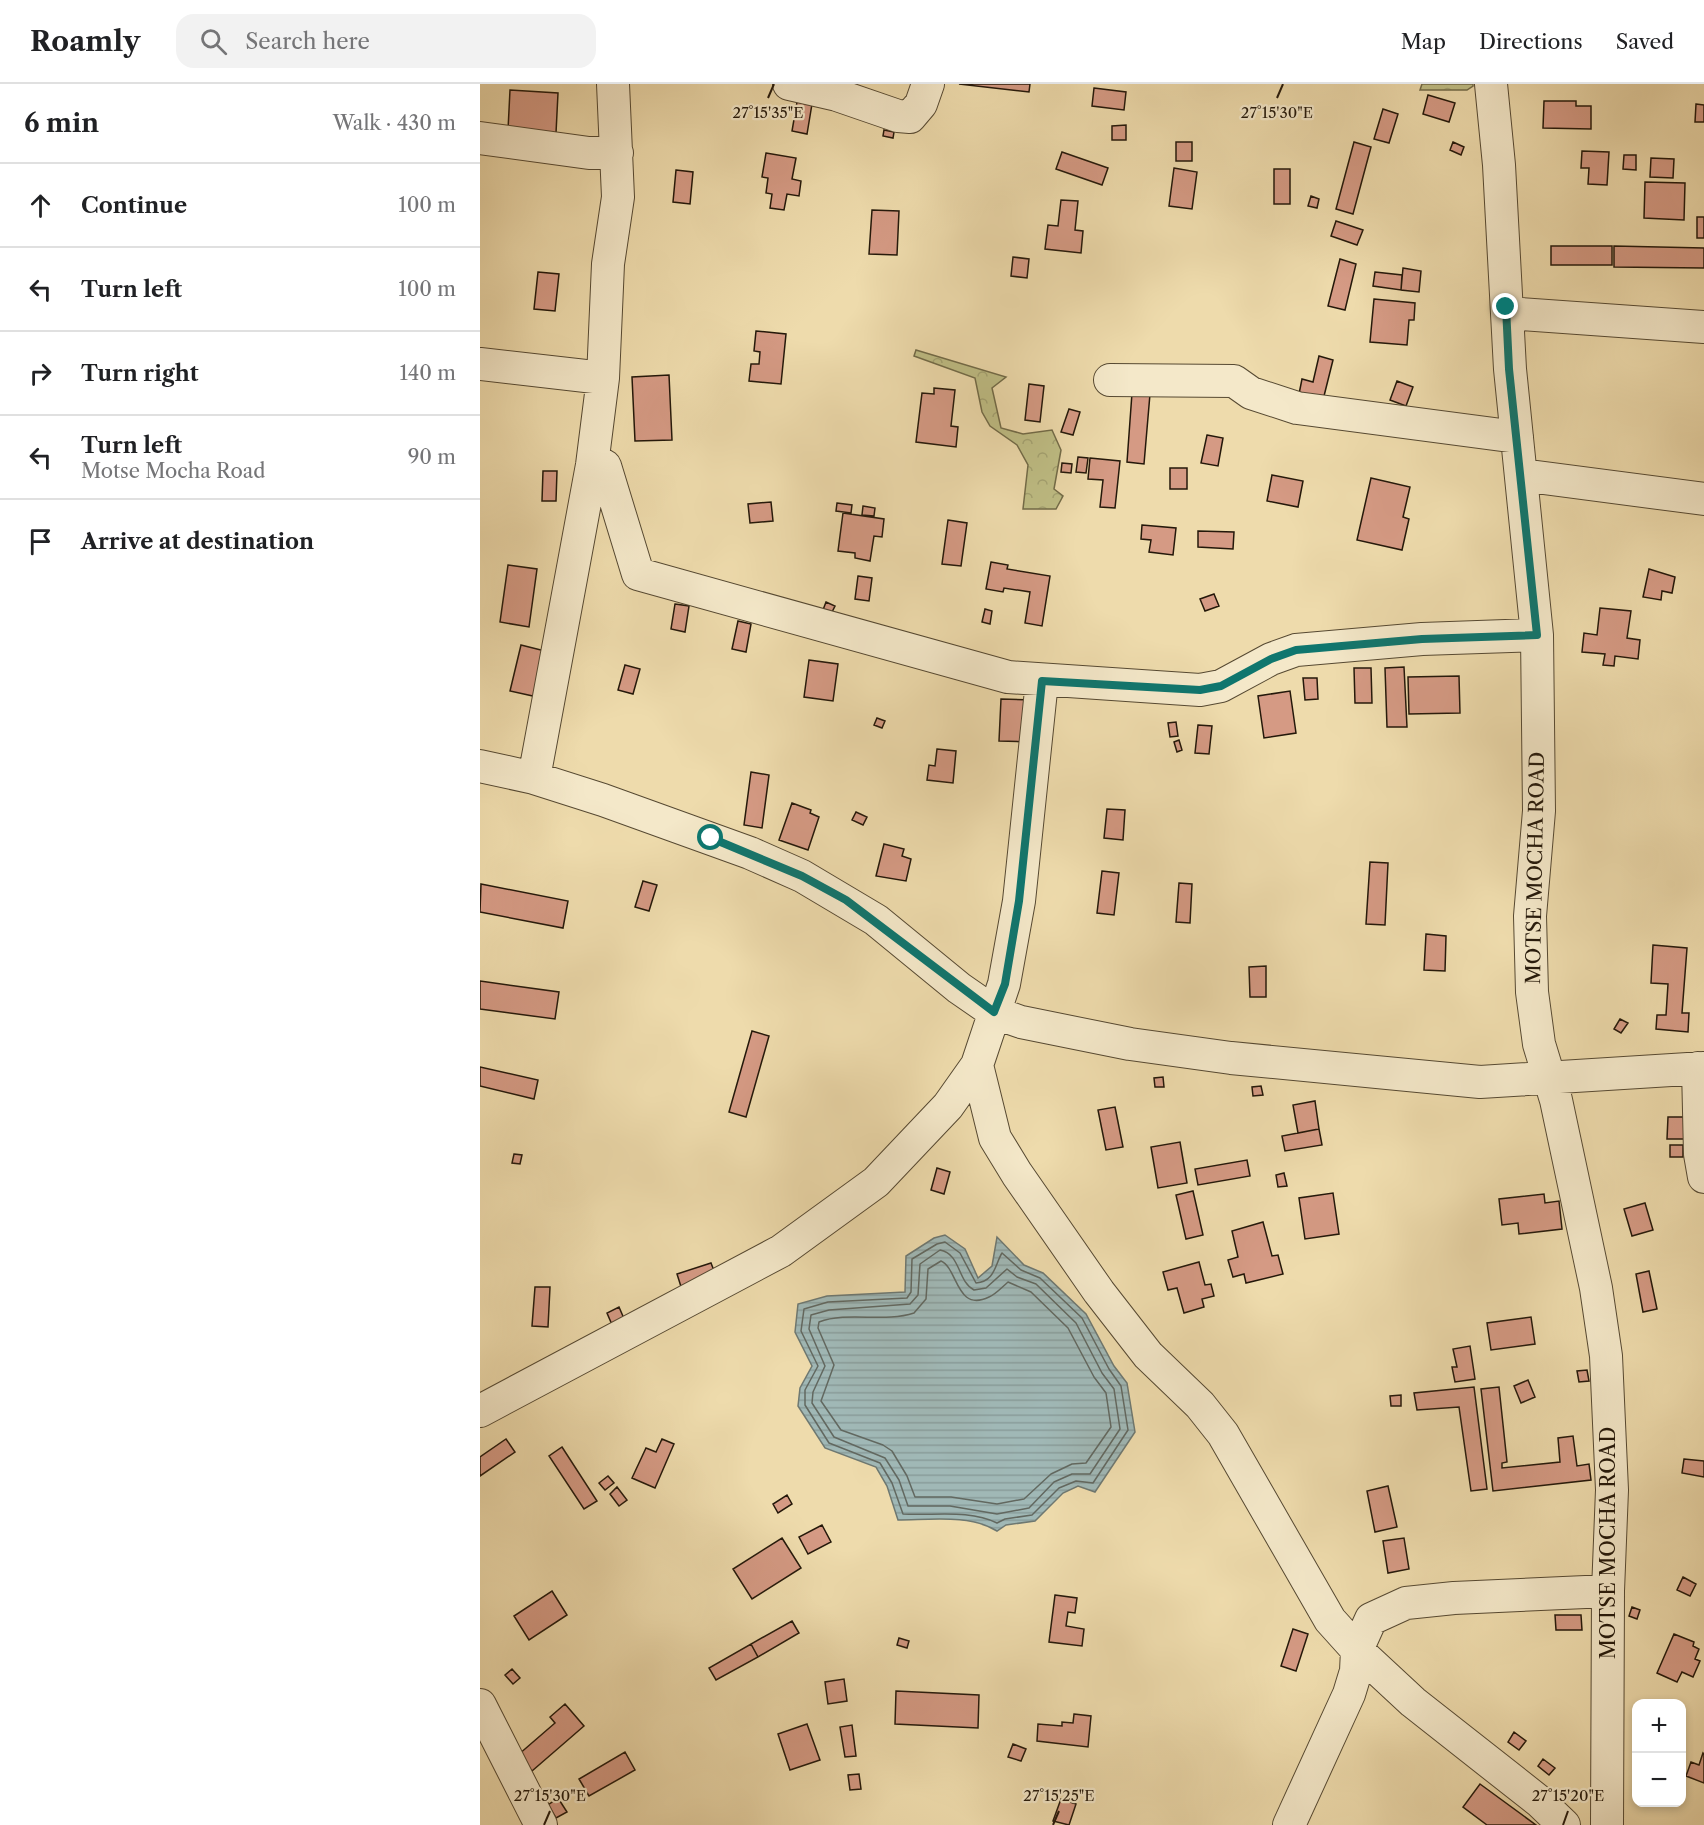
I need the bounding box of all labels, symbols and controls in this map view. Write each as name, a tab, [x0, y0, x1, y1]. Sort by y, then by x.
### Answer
search box	[176, 14, 596, 68]
text: Roamly	[30, 24, 140, 58]
icon: search	[197, 25, 230, 58]
text: Search here	[245, 28, 370, 55]
text: Map	[1401, 29, 1446, 54]
text: Directions	[1479, 29, 1583, 54]
text: Saved	[1616, 29, 1674, 54]
text: 27°15'35"E	[733, 103, 803, 122]
text: 27°15'30"E	[1241, 103, 1313, 122]
text: 6 min	[24, 107, 99, 139]
text: Walk · 430 m	[333, 111, 456, 135]
icon: ahead	[24, 189, 57, 222]
text: Continue	[81, 192, 187, 219]
text: 100 m	[398, 193, 456, 217]
icon: left	[24, 273, 57, 306]
text: Turn left	[81, 276, 182, 303]
text: 100 m	[398, 277, 456, 301]
route end	[1492, 293, 1518, 319]
icon: right	[24, 357, 57, 390]
text: Turn right	[81, 360, 199, 387]
text: 140 m	[399, 361, 456, 385]
text: Turn left	[81, 432, 182, 459]
icon: left	[24, 441, 57, 474]
text: 90 m	[408, 445, 456, 469]
text: Motse Mocha Road	[81, 459, 265, 483]
icon: arrive	[24, 525, 57, 558]
text: Arrive at destination	[81, 528, 314, 555]
street label: MOTSE MOCHA ROAD	[1521, 751, 1549, 985]
route start	[697, 824, 723, 850]
street label: MOTSE MOCHA ROAD	[1596, 1427, 1620, 1659]
map controls	[1632, 1699, 1686, 1807]
button: +	[1632, 1699, 1686, 1753]
button: −	[1632, 1753, 1686, 1807]
text: 27°15'30"E	[514, 1786, 586, 1805]
text: 27°15'25"E	[1023, 1786, 1095, 1805]
text: 27°15'20"E	[1532, 1786, 1604, 1805]

